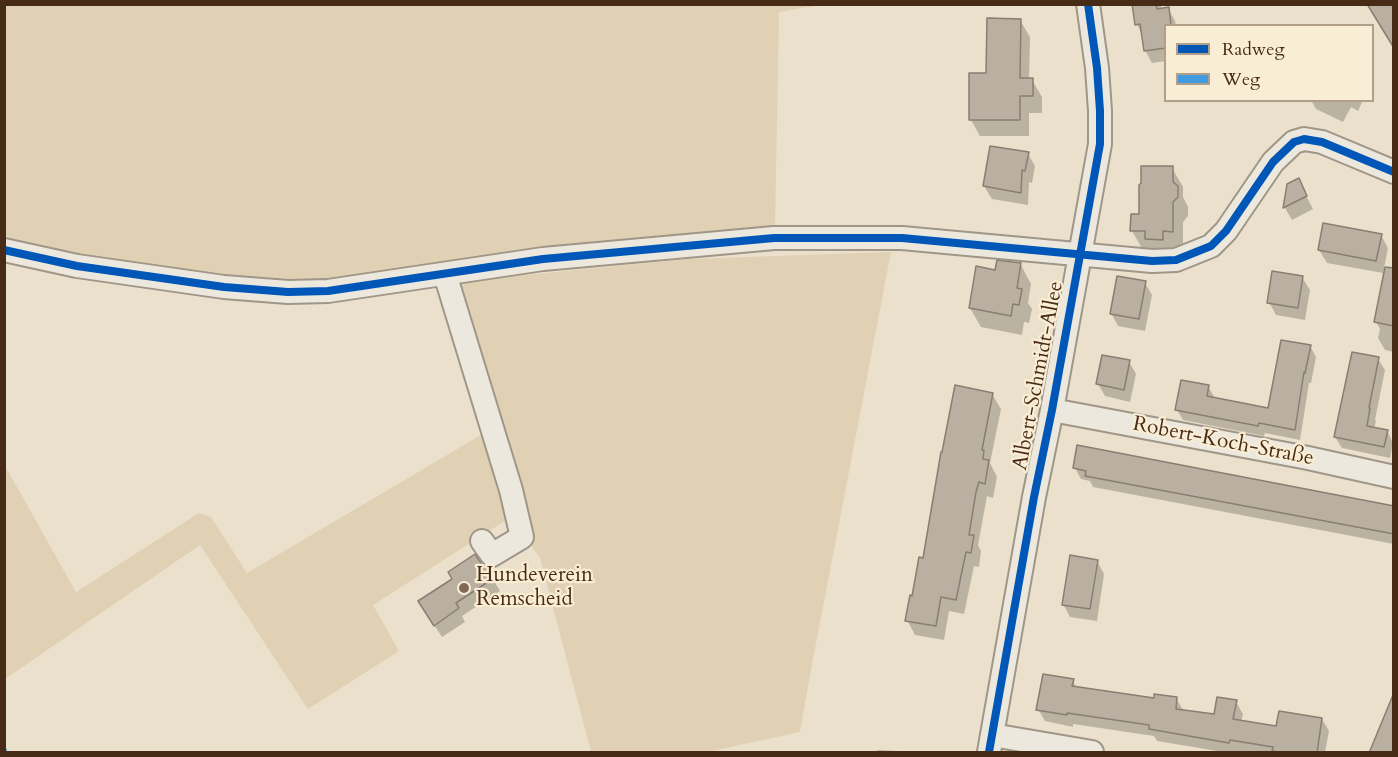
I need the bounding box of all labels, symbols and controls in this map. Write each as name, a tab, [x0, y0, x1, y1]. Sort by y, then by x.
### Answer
legend	[1164, 24, 1374, 102]
text: Radweg	[1222, 37, 1285, 62]
text: Weg	[1222, 67, 1260, 92]
street label: Albert-Schmidt-Allee	[1008, 279, 1070, 473]
street label: Robert-Koch-Straße	[1130, 412, 1316, 472]
place label: Hundeverein Remscheid	[476, 563, 593, 613]
marker: Hundeverein Remscheid	[457, 581, 471, 595]

